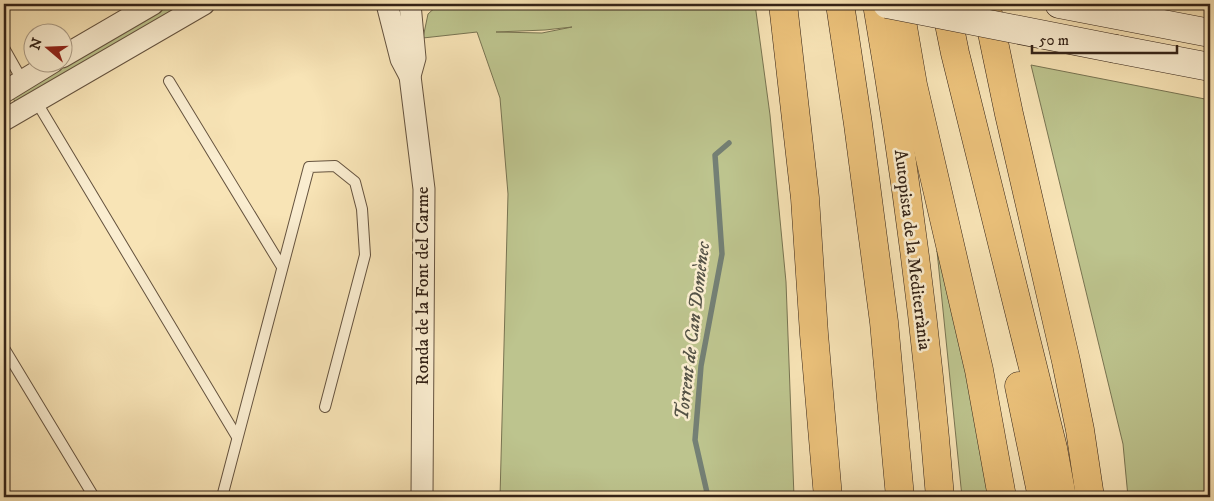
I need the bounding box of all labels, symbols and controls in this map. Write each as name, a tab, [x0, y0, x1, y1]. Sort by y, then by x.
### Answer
north arrow	[22, 22, 72, 72]
scale bar	[1032, 22, 1176, 54]
text: 50 m	[1039, 31, 1069, 50]
text: N	[26, 35, 47, 52]
street label: Autopista de la Mediterrània	[889, 148, 935, 352]
street label: Ronda de la Font del Carme	[412, 187, 434, 385]
water label: Torrent de Can Domènec	[671, 239, 715, 421]

